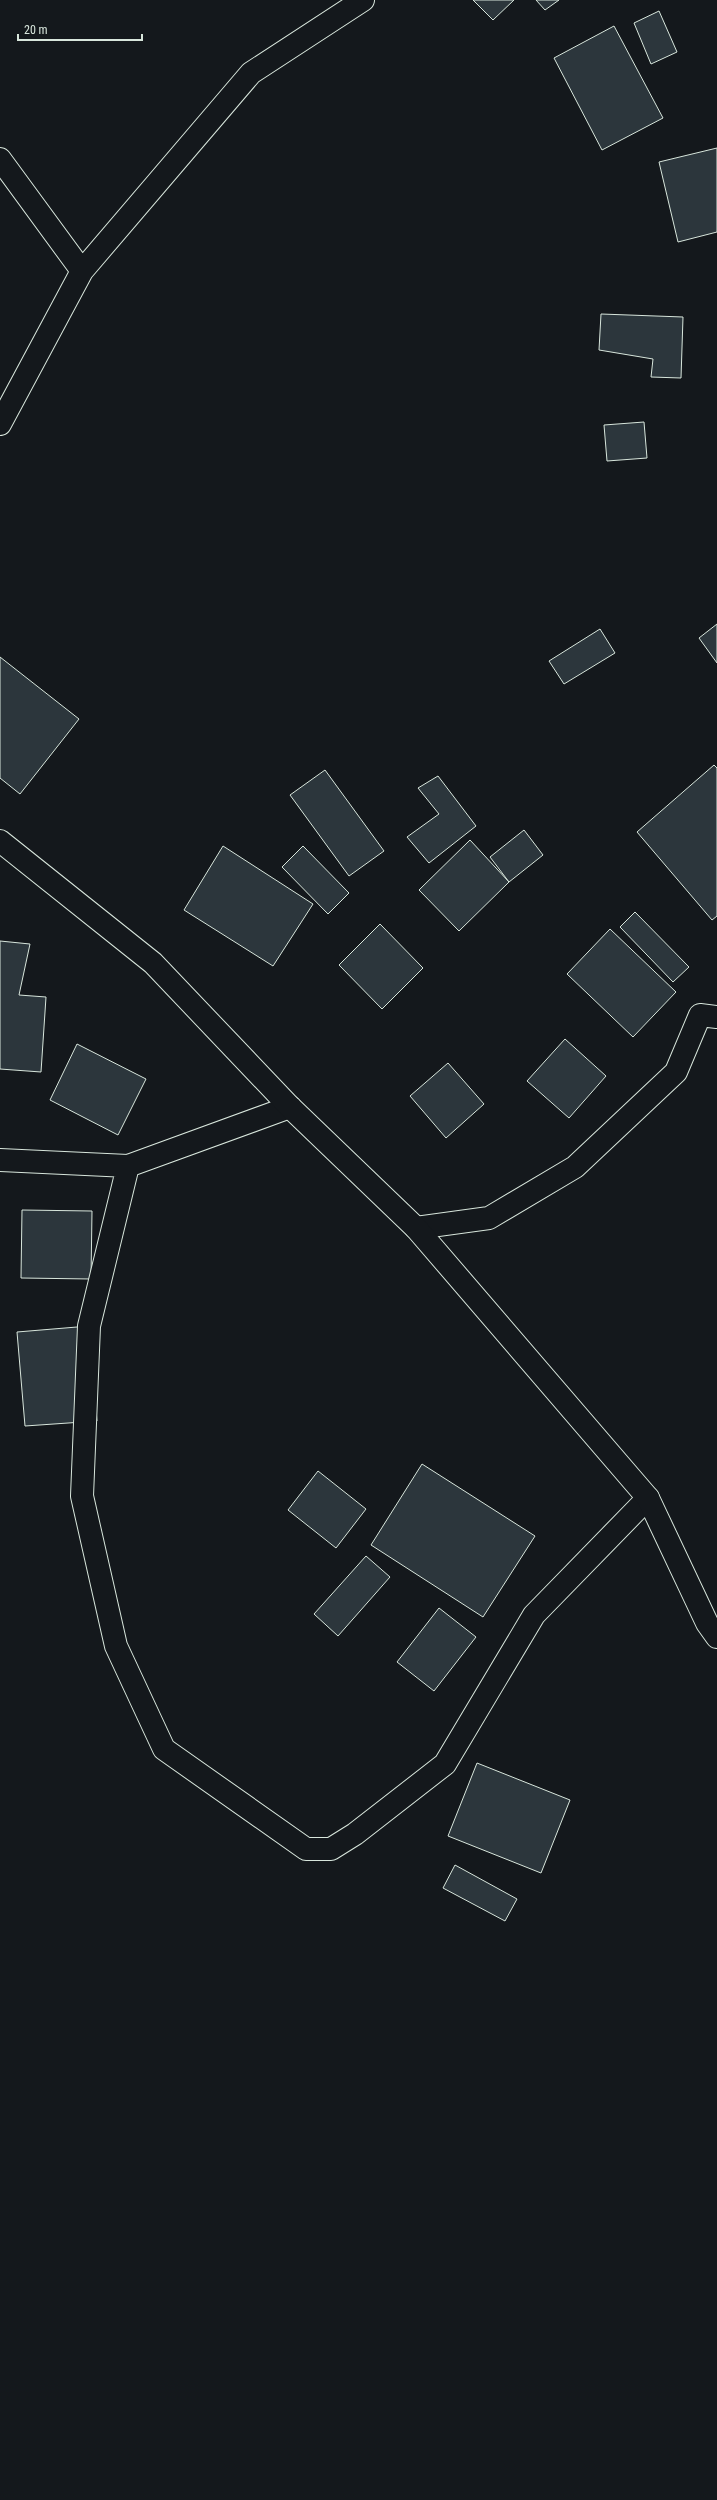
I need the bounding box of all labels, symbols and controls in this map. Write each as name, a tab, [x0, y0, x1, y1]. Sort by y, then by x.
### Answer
scale bar	[18, 16, 142, 42]
text: 20 m	[24, 23, 48, 37]

